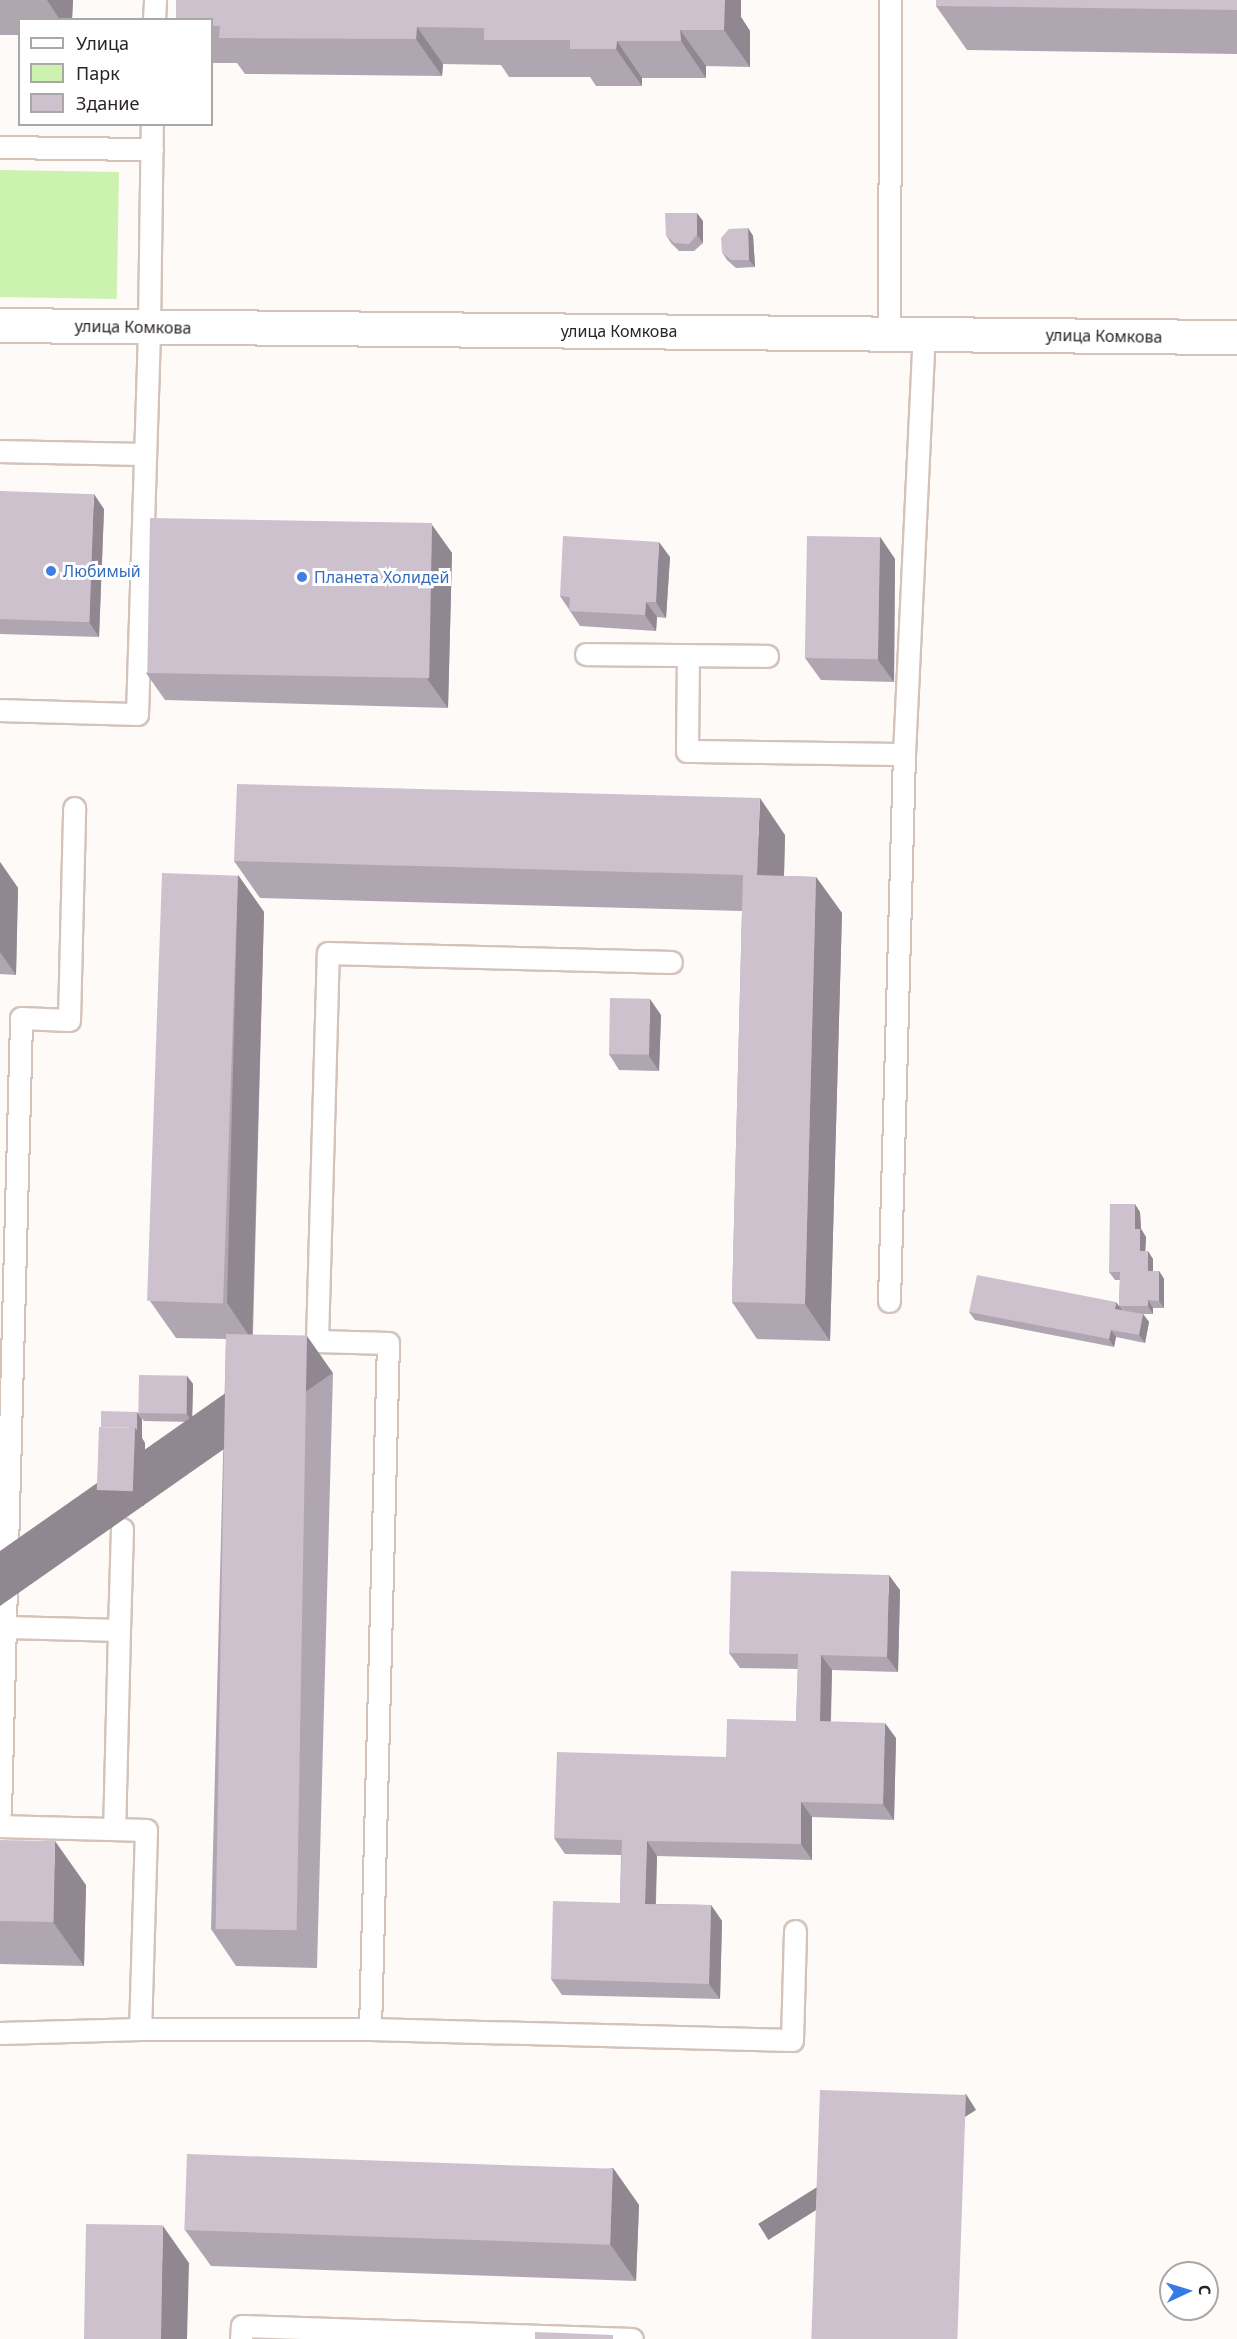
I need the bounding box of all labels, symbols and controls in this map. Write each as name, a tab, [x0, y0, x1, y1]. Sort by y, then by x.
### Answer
legend	[18, 18, 213, 126]
text: Улица	[76, 31, 129, 55]
text: Парк	[76, 61, 120, 85]
text: Здание	[76, 91, 139, 115]
street label: улица Комкова	[75, 316, 191, 338]
street label: улица Комкова	[561, 321, 677, 341]
street label: улица Комкова	[1046, 325, 1162, 347]
place label: Любимый	[63, 561, 141, 581]
marker: Любимый	[44, 564, 58, 578]
place label: Планета Холидей	[314, 567, 449, 587]
marker: Планета Холидей	[295, 570, 309, 584]
north arrow	[1159, 2261, 1219, 2321]
text: С	[1194, 2284, 1216, 2296]

